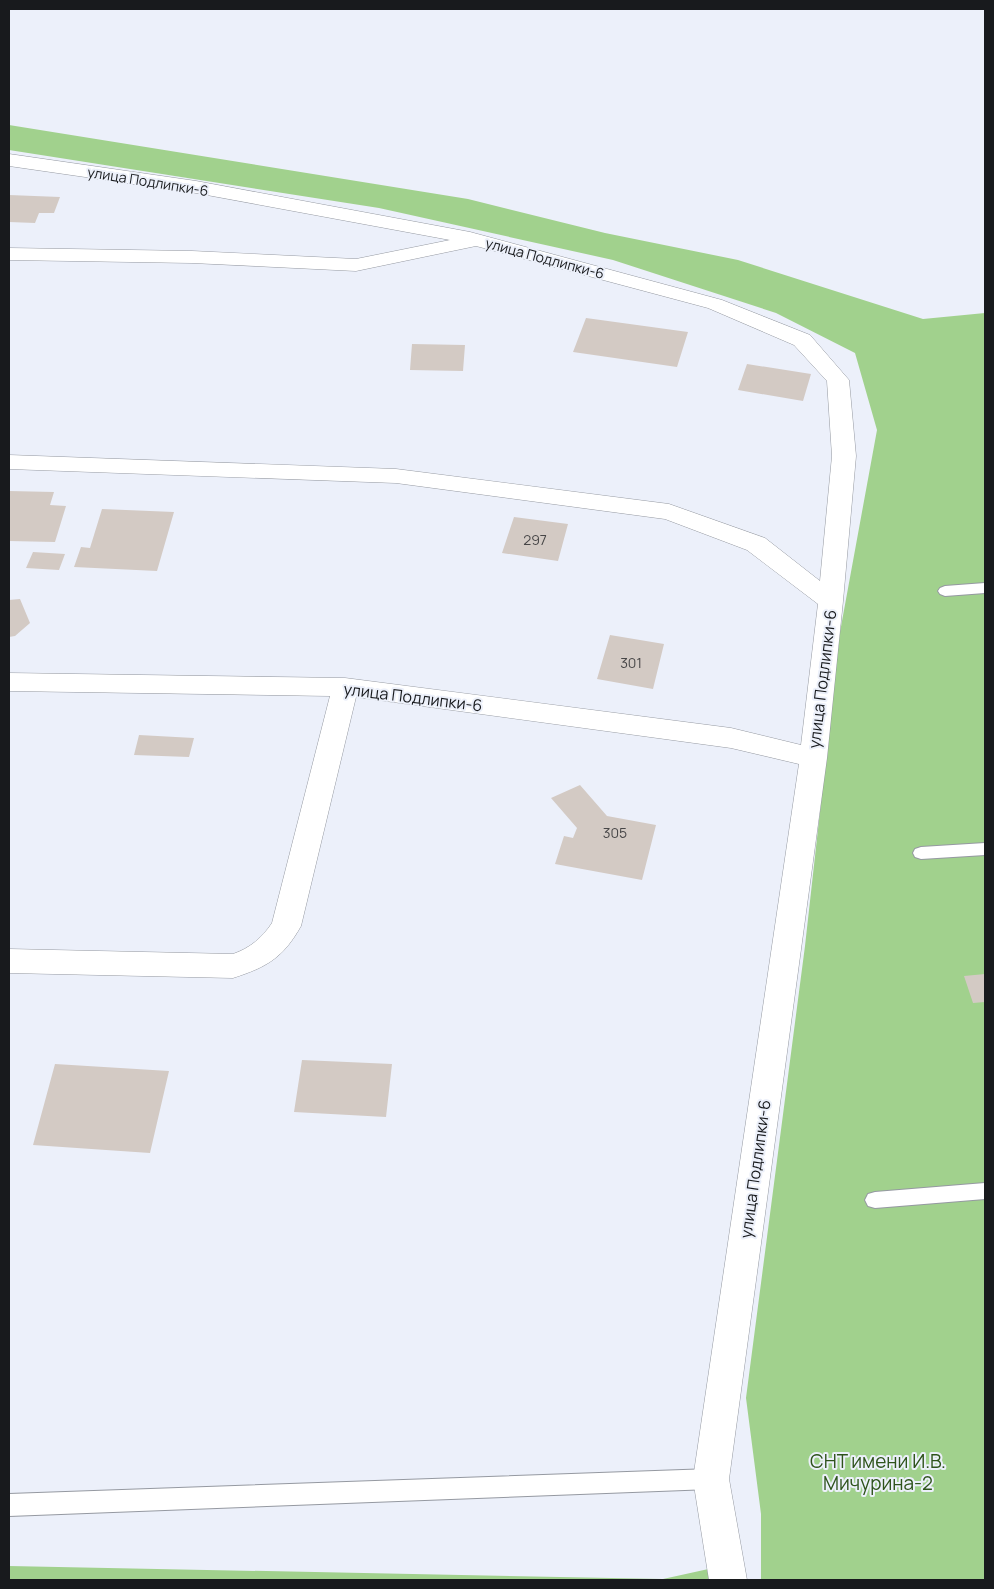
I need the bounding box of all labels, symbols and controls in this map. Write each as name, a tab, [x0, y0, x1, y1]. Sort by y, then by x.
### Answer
street label: улица Подлипки-6	[86, 162, 210, 200]
street label: улица Подлипки-6	[484, 233, 606, 283]
house number: 297	[523, 530, 547, 549]
street label: улица Подлипки-6	[803, 608, 841, 750]
house number: 301	[620, 653, 642, 672]
street label: улица Подлипки-6	[342, 678, 484, 716]
house number: 305	[603, 823, 627, 842]
street label: улица Подлипки-6	[734, 1098, 776, 1240]
park label: СНТ имени И.В. Мичурина-2	[810, 1448, 946, 1496]

